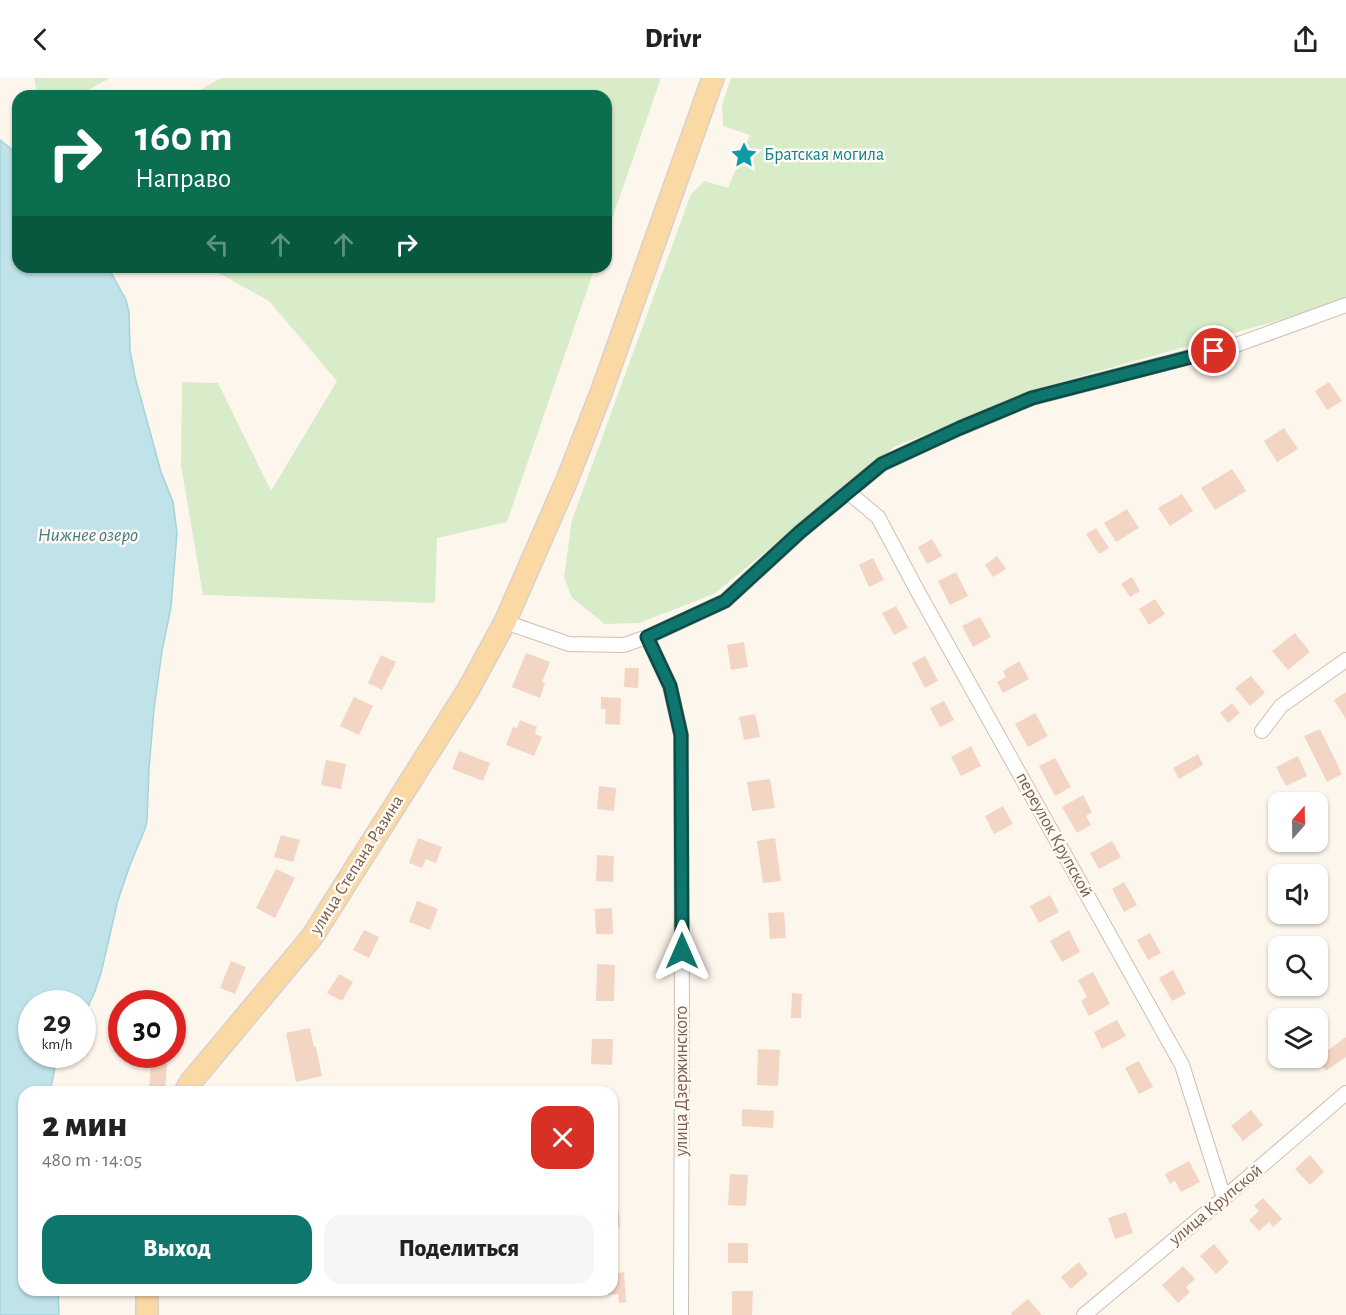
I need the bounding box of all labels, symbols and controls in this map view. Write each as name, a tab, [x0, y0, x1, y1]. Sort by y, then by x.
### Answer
icon: back	[24, 23, 57, 56]
icon: share	[1289, 23, 1322, 56]
text: Drivr	[645, 25, 701, 52]
icon: right	[36, 114, 114, 192]
text: 160 m	[135, 116, 233, 158]
place icon: Братская могила	[729, 140, 759, 170]
place label: Братская могила	[764, 146, 884, 164]
text: Направо	[135, 165, 231, 192]
icon: left	[201, 228, 234, 261]
icon: ahead	[264, 228, 297, 261]
icon: ahead	[327, 228, 360, 261]
icon: right	[390, 228, 423, 261]
pin	[1188, 325, 1239, 376]
icon: arrive	[1197, 334, 1230, 367]
water label: Нижнее озеро	[38, 525, 138, 545]
street label: переулок Крупской	[1012, 769, 1096, 901]
street label: улица Степана Разина	[306, 792, 407, 938]
north arrow	[1268, 792, 1328, 852]
map controls	[1268, 792, 1328, 1068]
button: sound	[1268, 864, 1328, 924]
position arrow	[650, 919, 714, 983]
button: search	[1268, 936, 1328, 996]
speed limit sign: 30	[108, 990, 186, 1068]
street label: улица Дзержинского	[673, 1006, 691, 1157]
text: 29	[43, 1007, 71, 1037]
button: layers	[1268, 1008, 1328, 1068]
text: km/h	[42, 1037, 72, 1052]
button: close	[531, 1106, 594, 1169]
text: 2 мин	[42, 1107, 128, 1143]
text: 480 m · 14:05	[42, 1150, 142, 1170]
street label: улица Крупской	[1165, 1161, 1266, 1250]
button: Выход	[42, 1215, 312, 1284]
button: Поделиться	[324, 1215, 594, 1284]

